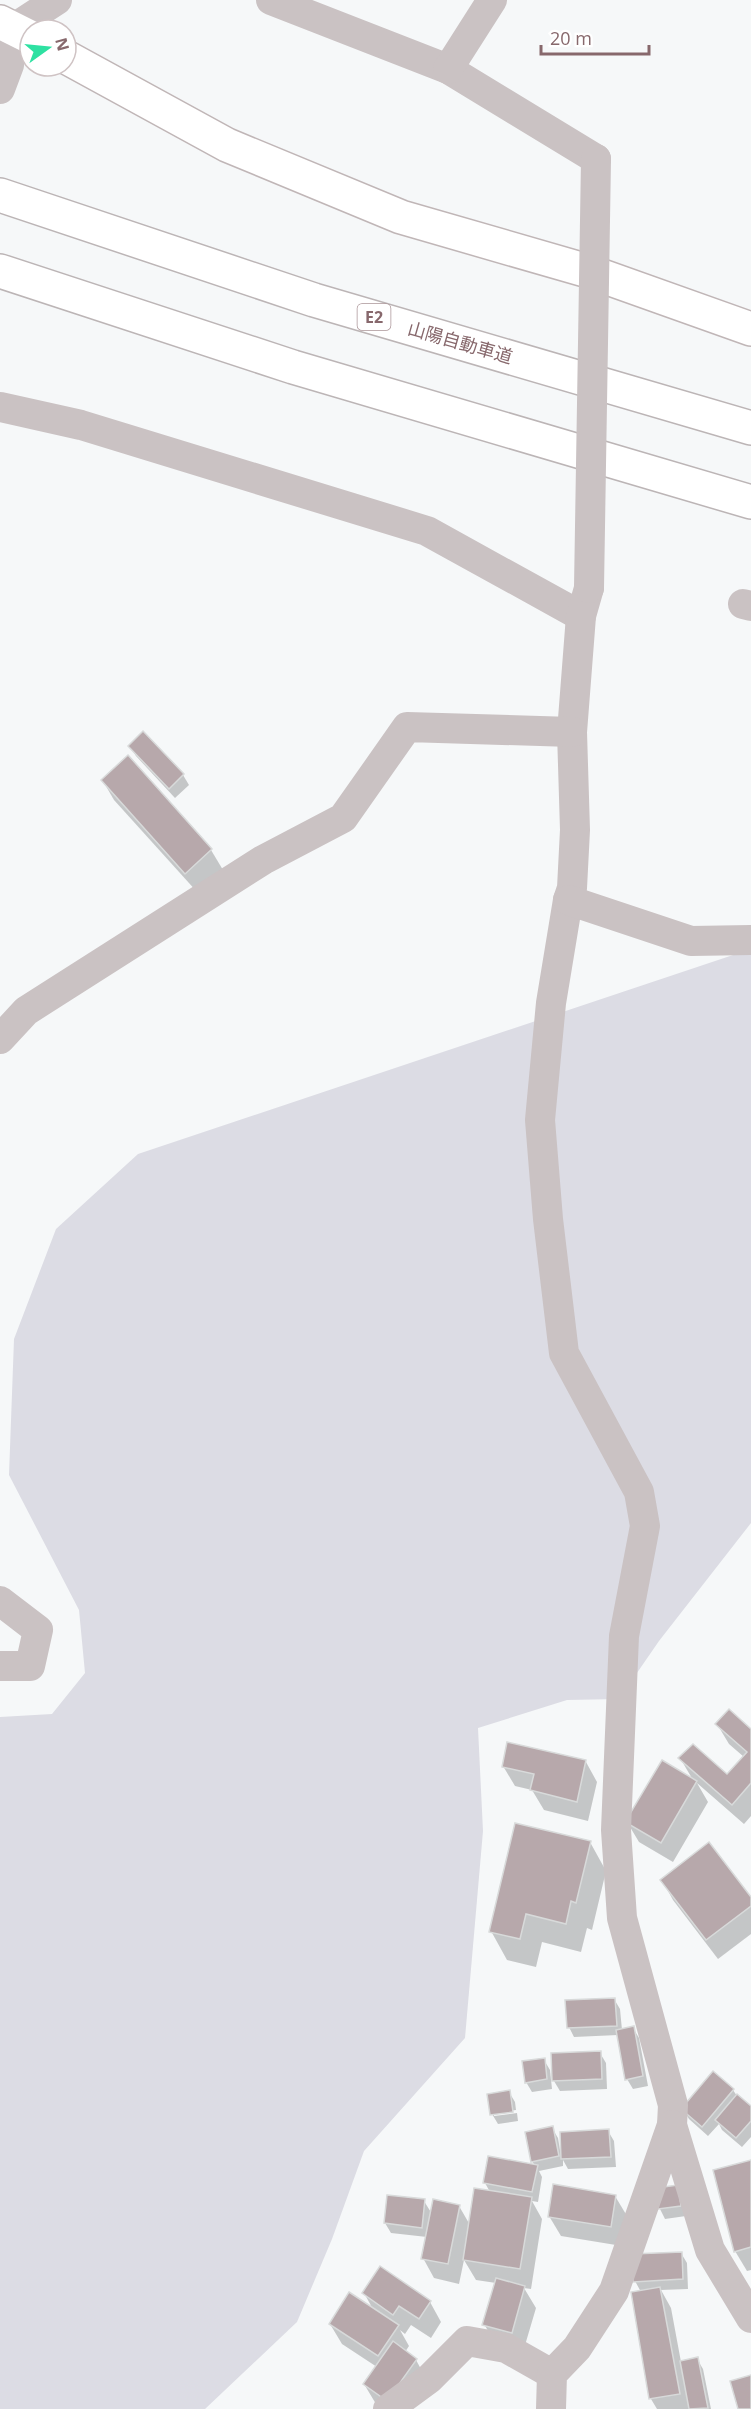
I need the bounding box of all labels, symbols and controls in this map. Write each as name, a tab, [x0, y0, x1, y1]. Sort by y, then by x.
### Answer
north arrow	[18, 18, 78, 78]
scale bar	[541, 18, 649, 56]
text: 20 m	[550, 26, 592, 50]
text: N	[50, 35, 75, 53]
road number: E2	[358, 304, 391, 330]
street label: 山陽自動車道	[405, 316, 515, 368]

